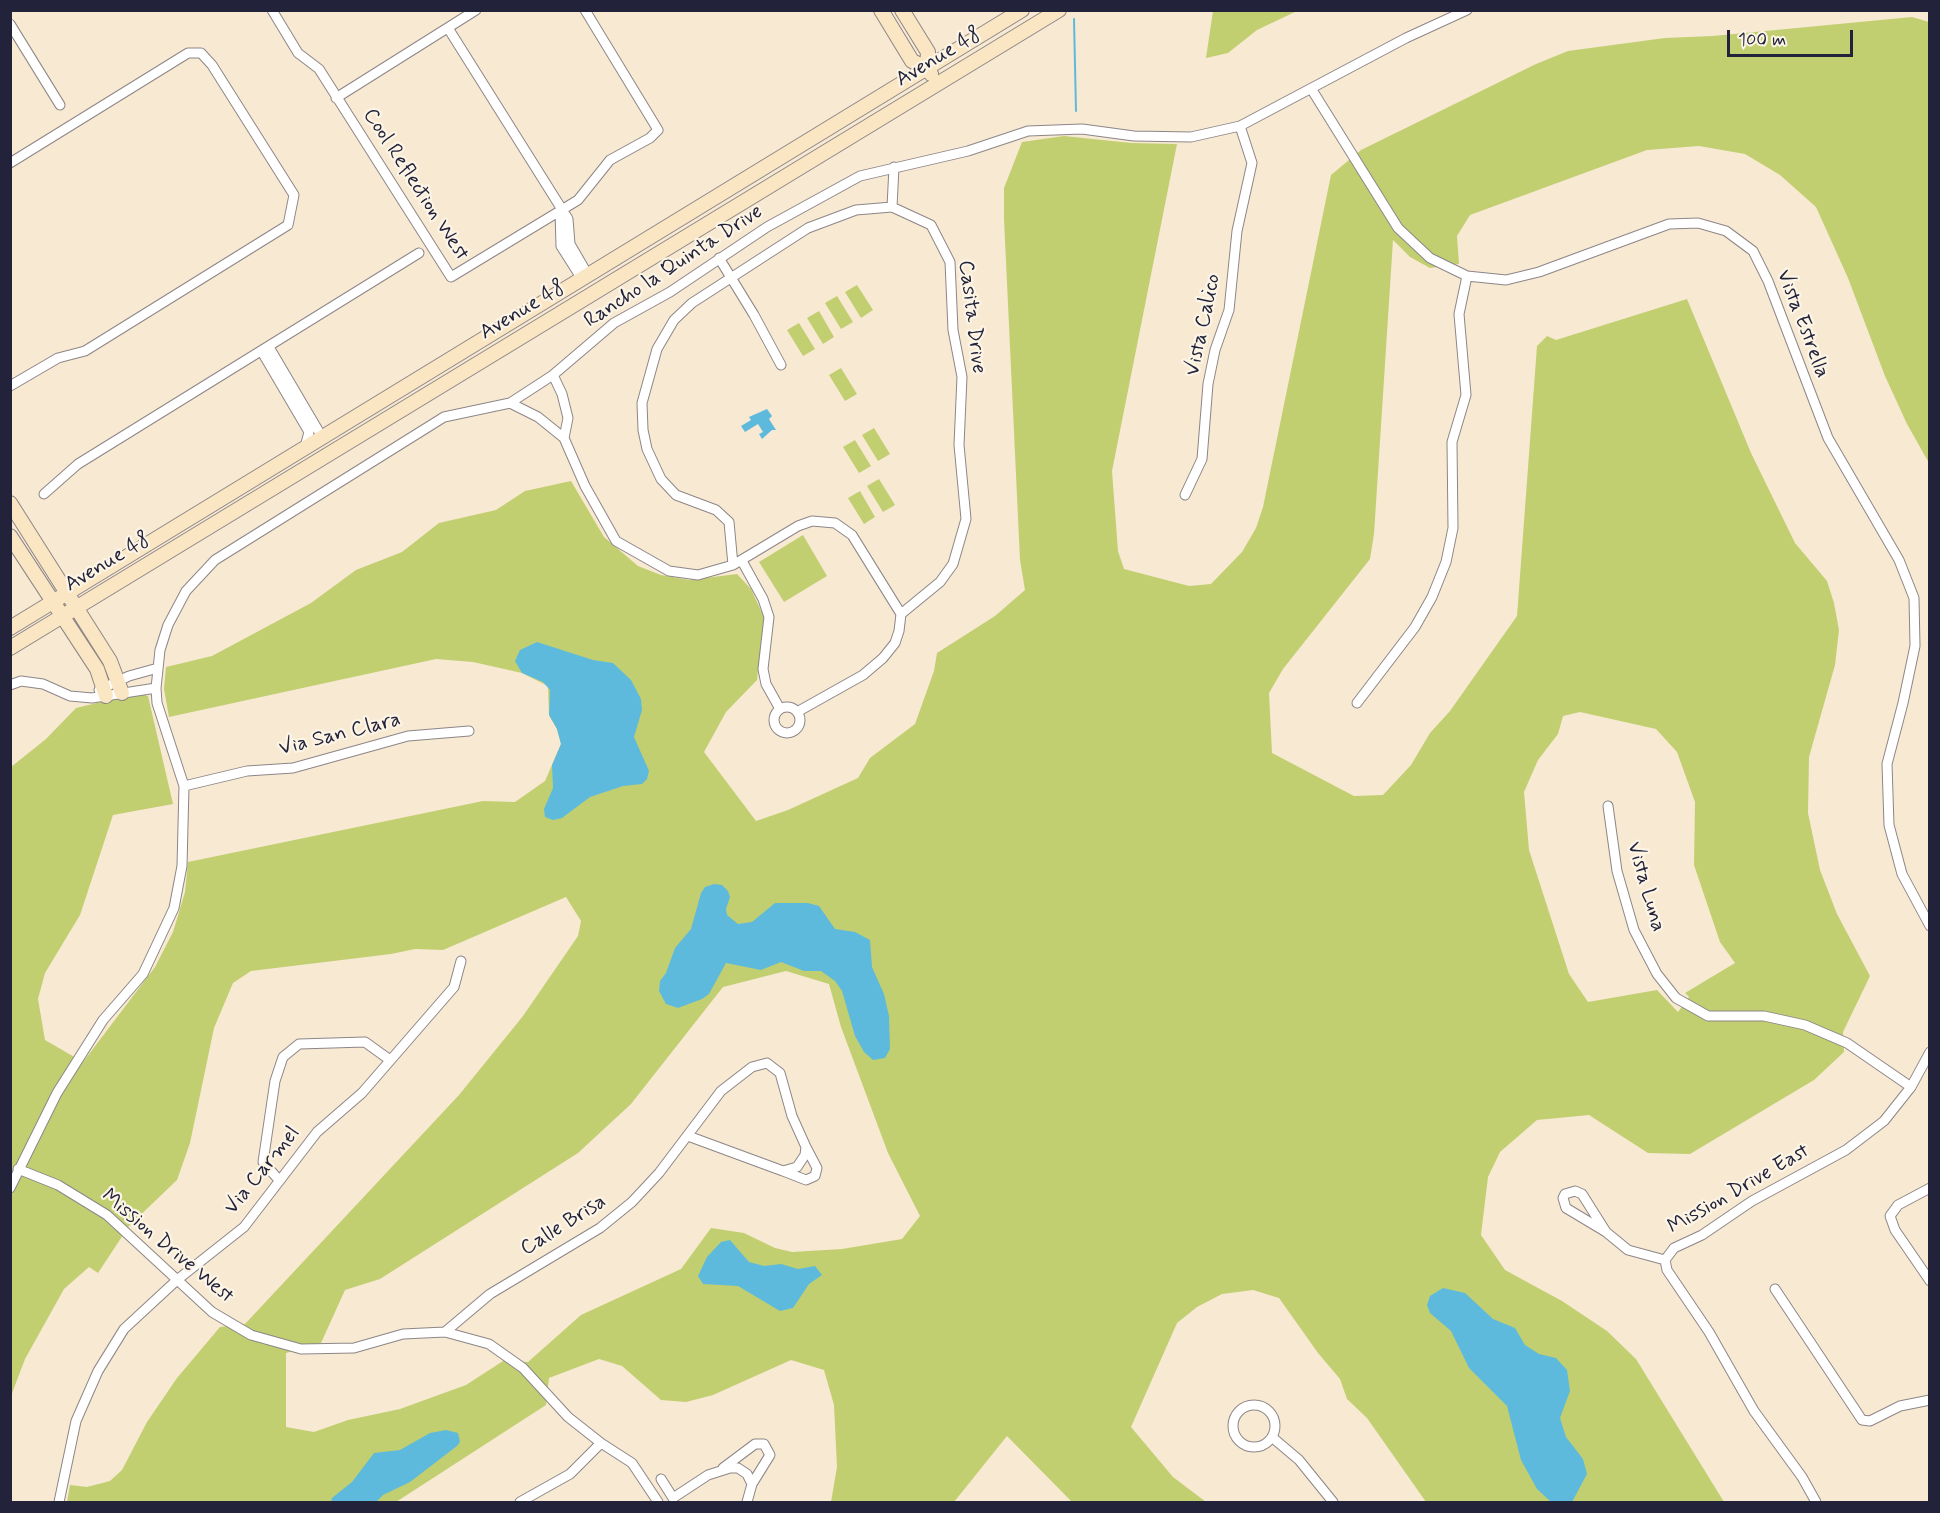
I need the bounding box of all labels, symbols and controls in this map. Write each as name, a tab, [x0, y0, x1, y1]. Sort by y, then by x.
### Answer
scale bar	[1730, 18, 1856, 56]
street label: Avenue 48	[892, 23, 986, 93]
text: 100 m	[1738, 28, 1786, 52]
street label: Cool Reflection West	[356, 104, 474, 266]
street label: Rancho la Quinta Drive	[580, 200, 768, 334]
street label: Casita Drive	[952, 259, 990, 375]
street label: Vista Estrella	[1770, 266, 1834, 382]
street label: Vista Calico	[1181, 272, 1227, 378]
street label: Avenue 48	[476, 276, 570, 346]
street label: Avenue 48	[61, 528, 155, 598]
street label: Via San Clara	[277, 708, 403, 762]
street label: Vista Luna	[1620, 839, 1670, 935]
street label: Via Carmel	[220, 1122, 306, 1220]
street label: Mission Drive East	[1664, 1139, 1814, 1241]
street label: Mission Drive West	[96, 1184, 238, 1310]
street label: Calle Brisa	[517, 1190, 611, 1262]

